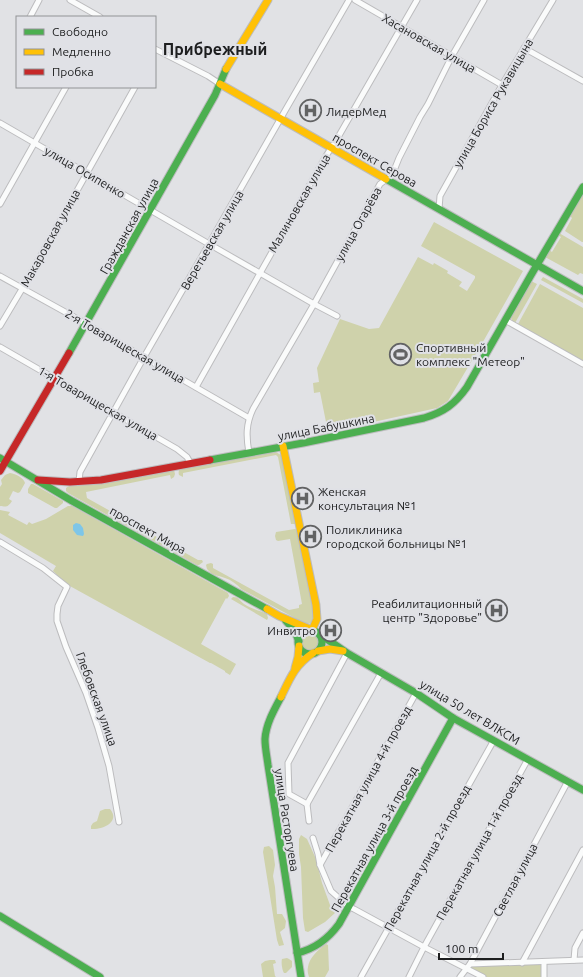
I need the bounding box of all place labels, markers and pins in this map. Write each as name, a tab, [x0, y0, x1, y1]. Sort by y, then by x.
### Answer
hospital icon: ЛидерМед	[297, 98, 323, 124]
place label: ЛидерМед	[326, 105, 386, 118]
sports icon: Спортивный комплекс "Метеор"	[387, 341, 413, 367]
place label: Спортивный комплекс "Метеор"	[416, 341, 525, 368]
hospital icon: Женская консультация №1	[290, 485, 316, 511]
place label: Женская консультация №1	[318, 485, 417, 512]
hospital icon: Поликлиника городской больницы №1	[298, 523, 324, 549]
place label: Поликлиника городской больницы №1	[326, 523, 467, 550]
place label: Реабилитационный центр "Здоровье"	[371, 597, 482, 624]
hospital icon: Реабилитационный центр "Здоровье"	[484, 597, 510, 623]
hospital icon: Инвитро	[318, 617, 344, 643]
place label: Инвитро	[267, 624, 316, 637]

